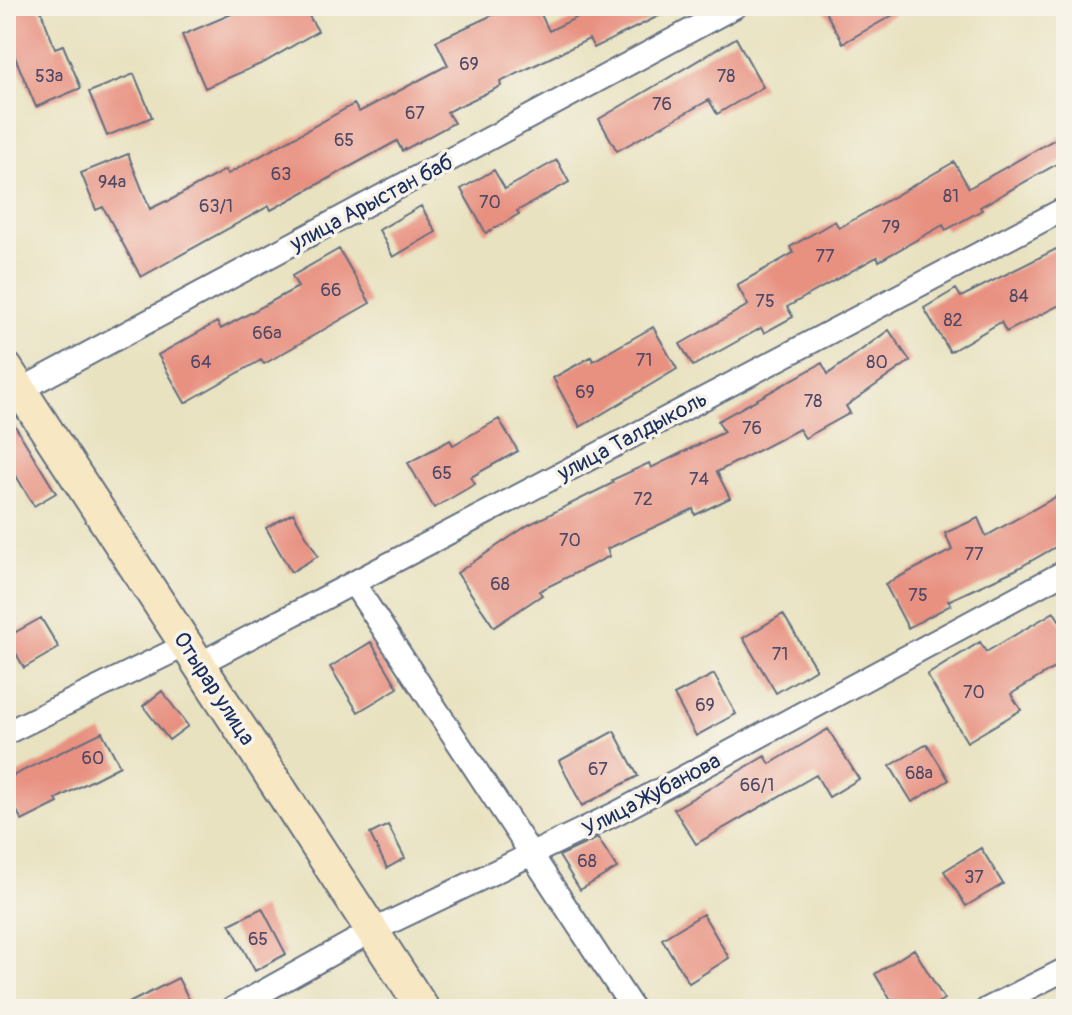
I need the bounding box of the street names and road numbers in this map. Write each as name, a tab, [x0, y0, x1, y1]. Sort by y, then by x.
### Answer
street label: улица Арыстан баб	[284, 148, 458, 258]
street label: улица Талдыколь	[552, 385, 712, 488]
street label: Отырар улица	[167, 627, 261, 751]
street label: Улица Жубанова	[577, 747, 725, 843]

